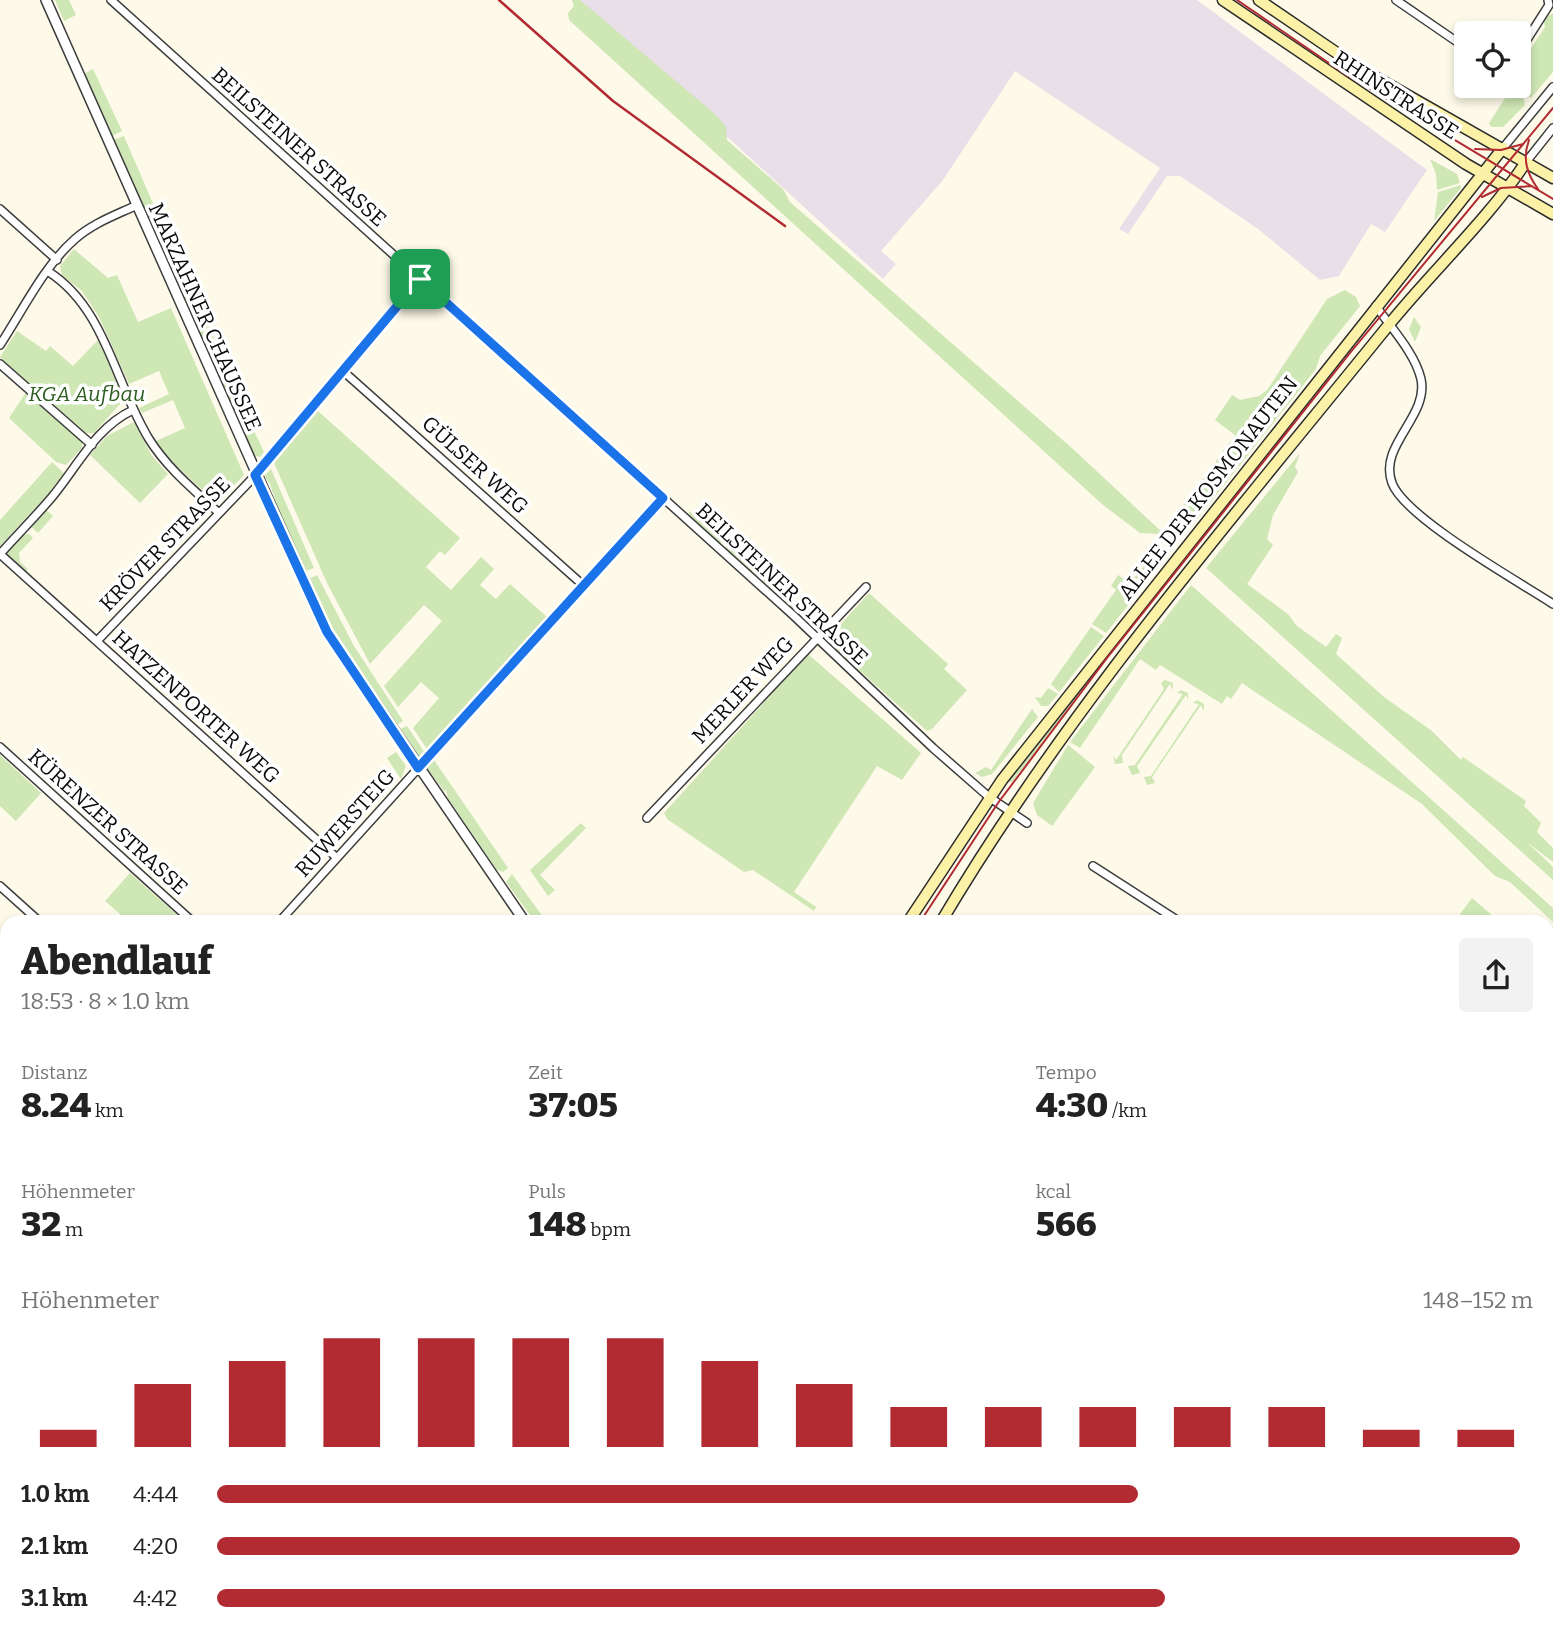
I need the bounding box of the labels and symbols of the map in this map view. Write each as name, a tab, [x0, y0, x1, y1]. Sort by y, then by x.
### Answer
street label: RHINSTRASSE	[1329, 45, 1463, 145]
street label: BEILSTEINER STRASSE	[206, 62, 392, 232]
street label: MARZAHNER CHAUSSEE	[143, 199, 267, 435]
pin	[390, 249, 450, 309]
street label: ALLEE DER KOSMONAUTEN	[1113, 371, 1303, 605]
park label: KGA Aufbau	[29, 381, 145, 407]
street label: GÜLSER WEG	[416, 410, 534, 520]
street label: KRÖVER STRASSE	[94, 471, 236, 617]
street label: BEILSTEINER STRASSE	[691, 498, 873, 670]
street label: HATZENPORTER WEG	[107, 625, 285, 789]
street label: MERLER WEG	[687, 631, 799, 749]
street label: KÜRENZER STRASSE	[23, 743, 193, 901]
street label: RUWERSTEIG	[290, 764, 400, 882]

